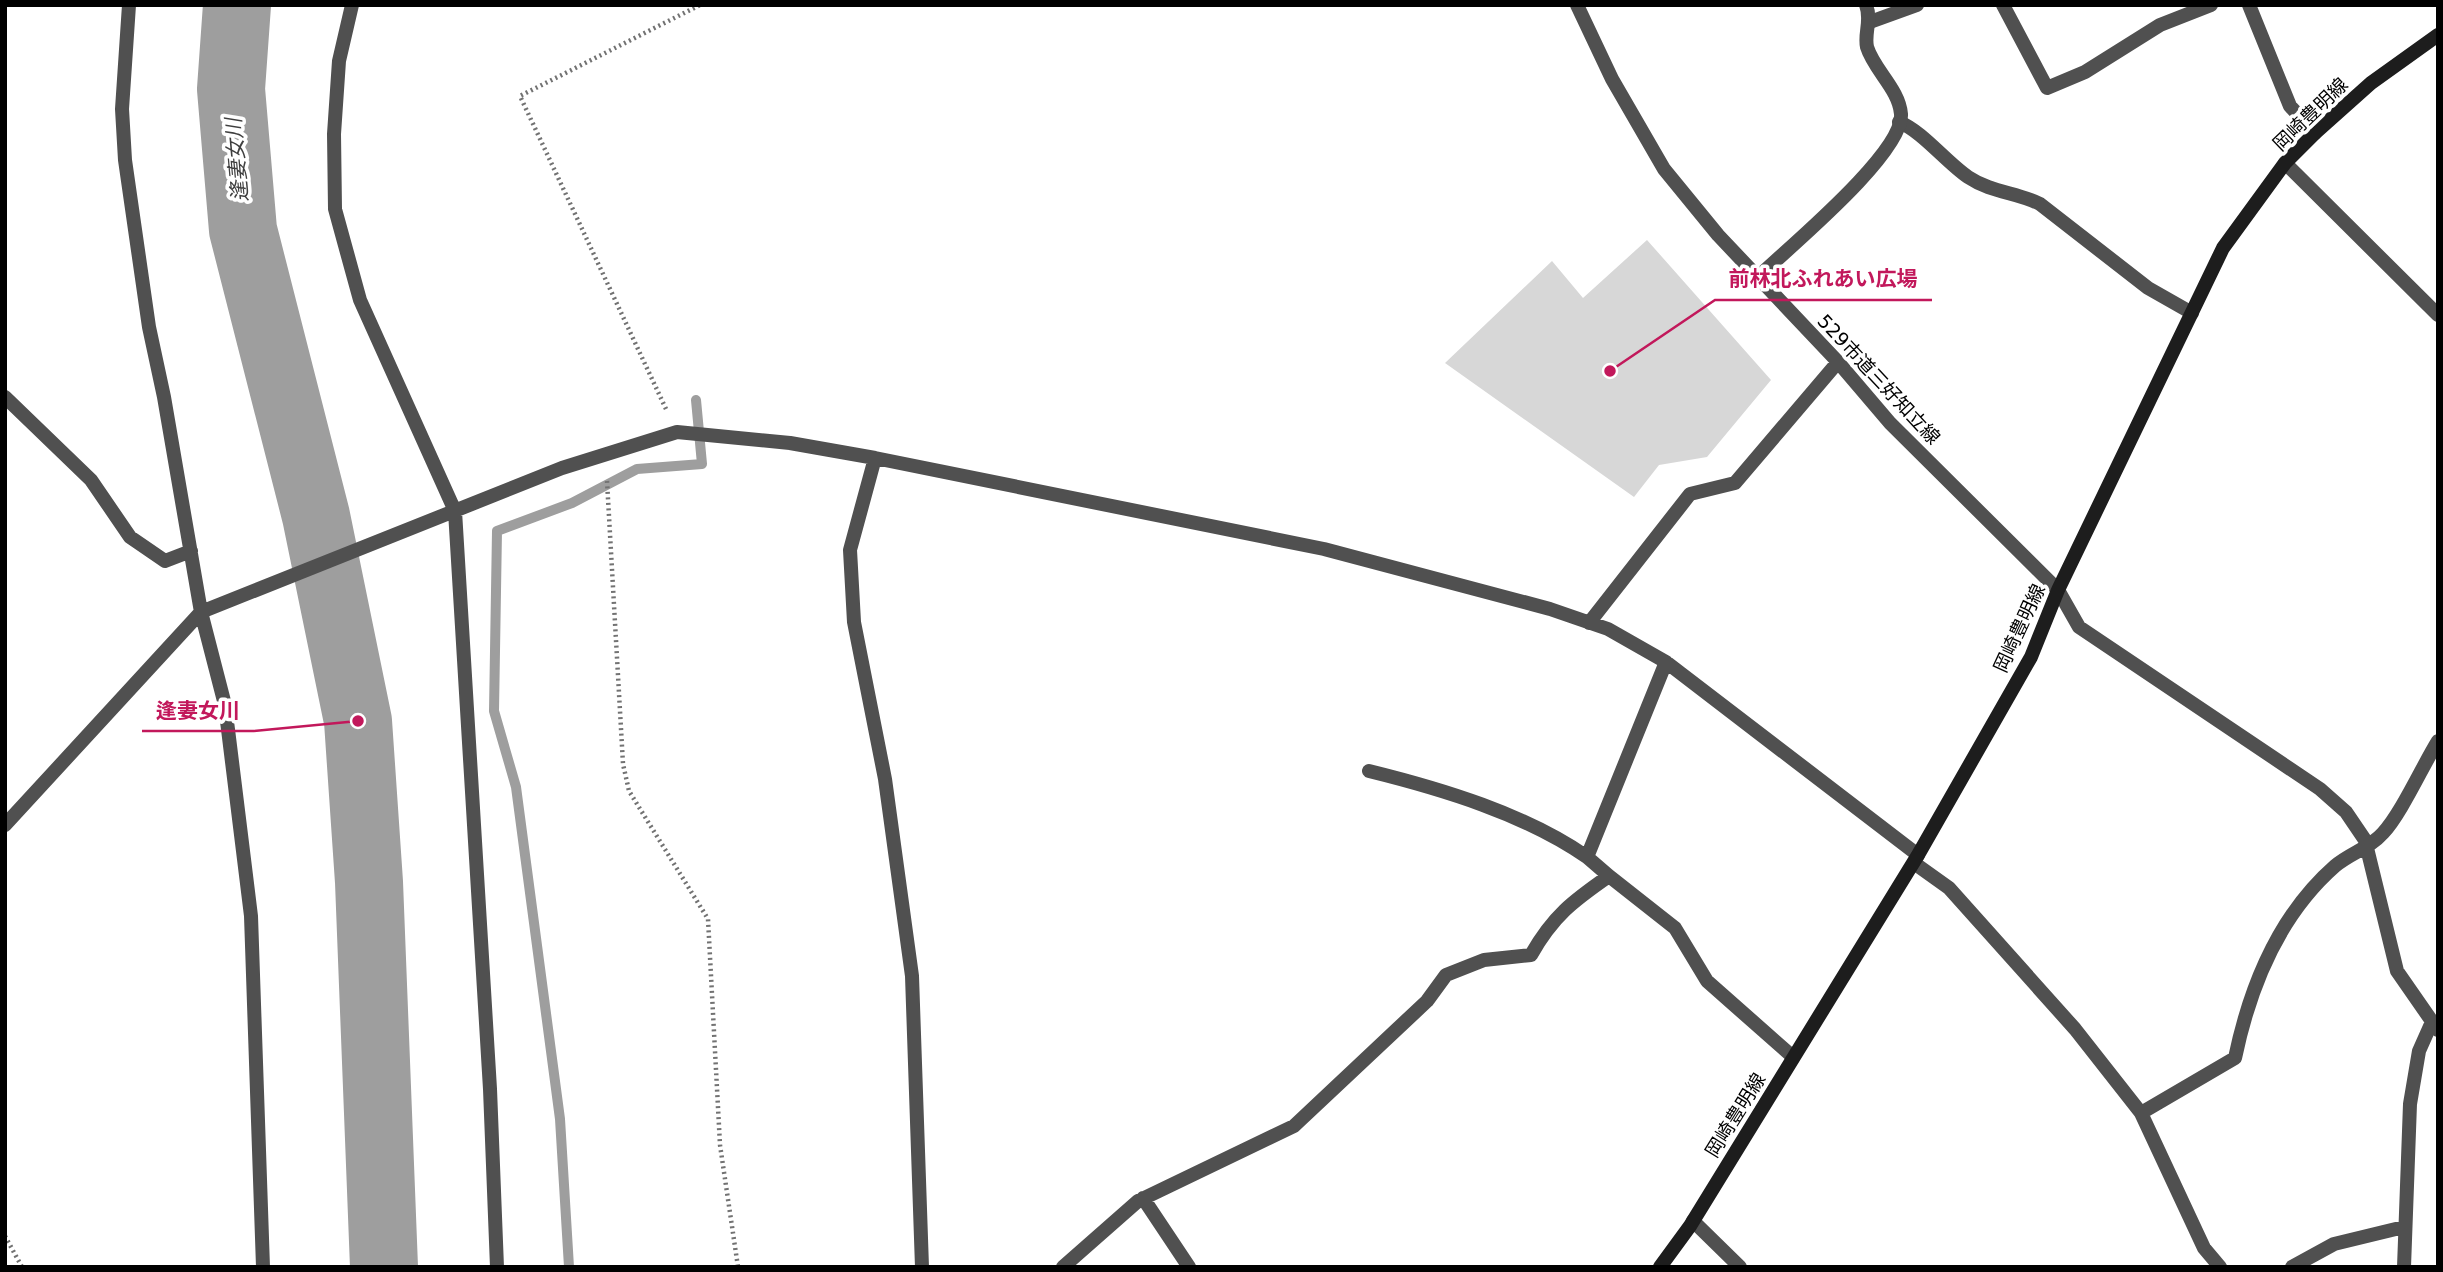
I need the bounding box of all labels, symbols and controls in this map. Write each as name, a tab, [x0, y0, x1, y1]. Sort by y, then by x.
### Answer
street label: 岡崎豊明線	[2268, 73, 2352, 155]
water label: 逢妻女川	[221, 115, 253, 203]
callout: 前林北ふれあい広場	[1715, 258, 1932, 300]
text: 前林北ふれあい広場	[1729, 267, 1918, 291]
street label: 529市道三好知立線	[1813, 310, 1945, 448]
street label: 岡崎豊明線	[1989, 580, 2049, 676]
callout: 逢妻女川	[142, 689, 254, 731]
text: 逢妻女川	[156, 699, 240, 723]
street label: 岡崎豊明線	[1700, 1069, 1770, 1161]

